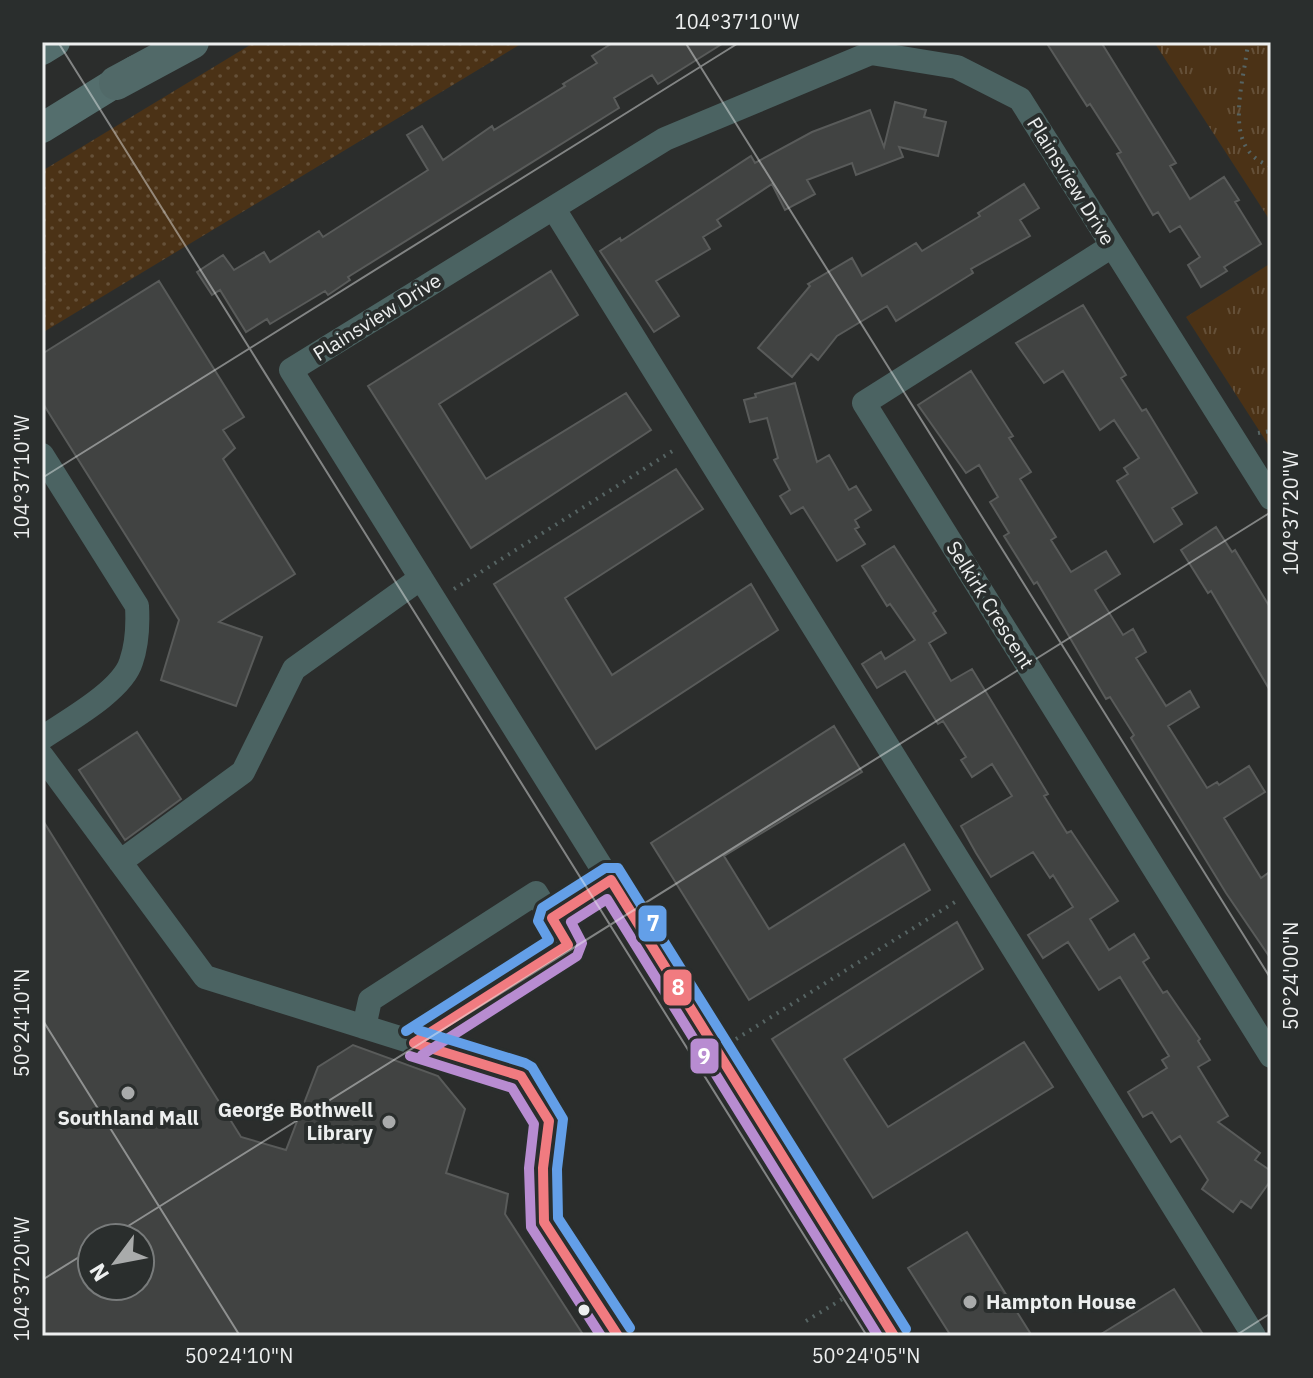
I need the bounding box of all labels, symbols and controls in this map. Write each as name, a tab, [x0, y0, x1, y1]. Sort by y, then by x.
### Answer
text: 104°37'10"W	[675, 8, 800, 35]
street label: Plainsview Drive	[1021, 112, 1122, 250]
street label: Plainsview Drive	[308, 266, 446, 367]
text: 104°37'10"W	[8, 414, 35, 539]
text: 104°37'20"W	[1277, 450, 1304, 575]
street label: Selkirk Crescent	[940, 536, 1041, 674]
line badge: 7	[637, 904, 668, 943]
text: 7	[646, 908, 660, 937]
text: 50°24'00"N	[1277, 922, 1304, 1030]
line badge: 8	[662, 968, 693, 1007]
text: 50°24'10"N	[8, 969, 35, 1077]
text: 8	[671, 972, 685, 1001]
line badge: 9	[689, 1037, 720, 1075]
text: 9	[697, 1041, 711, 1070]
marker: Southland Mall	[119, 1084, 137, 1102]
place label: George Bothwell Library	[218, 1096, 373, 1146]
place label: Southland Mall	[57, 1104, 199, 1131]
marker: George Bothwell Library	[380, 1113, 398, 1131]
text: 104°37'20"W	[8, 1216, 35, 1341]
north arrow	[76, 1222, 156, 1302]
text: N	[82, 1258, 115, 1287]
place label: Hampton House	[986, 1288, 1136, 1315]
marker: Hampton House	[961, 1293, 979, 1311]
unlabelled marker	[576, 1302, 592, 1318]
text: 50°24'10"N	[185, 1342, 293, 1369]
text: 50°24'05"N	[812, 1342, 920, 1369]

